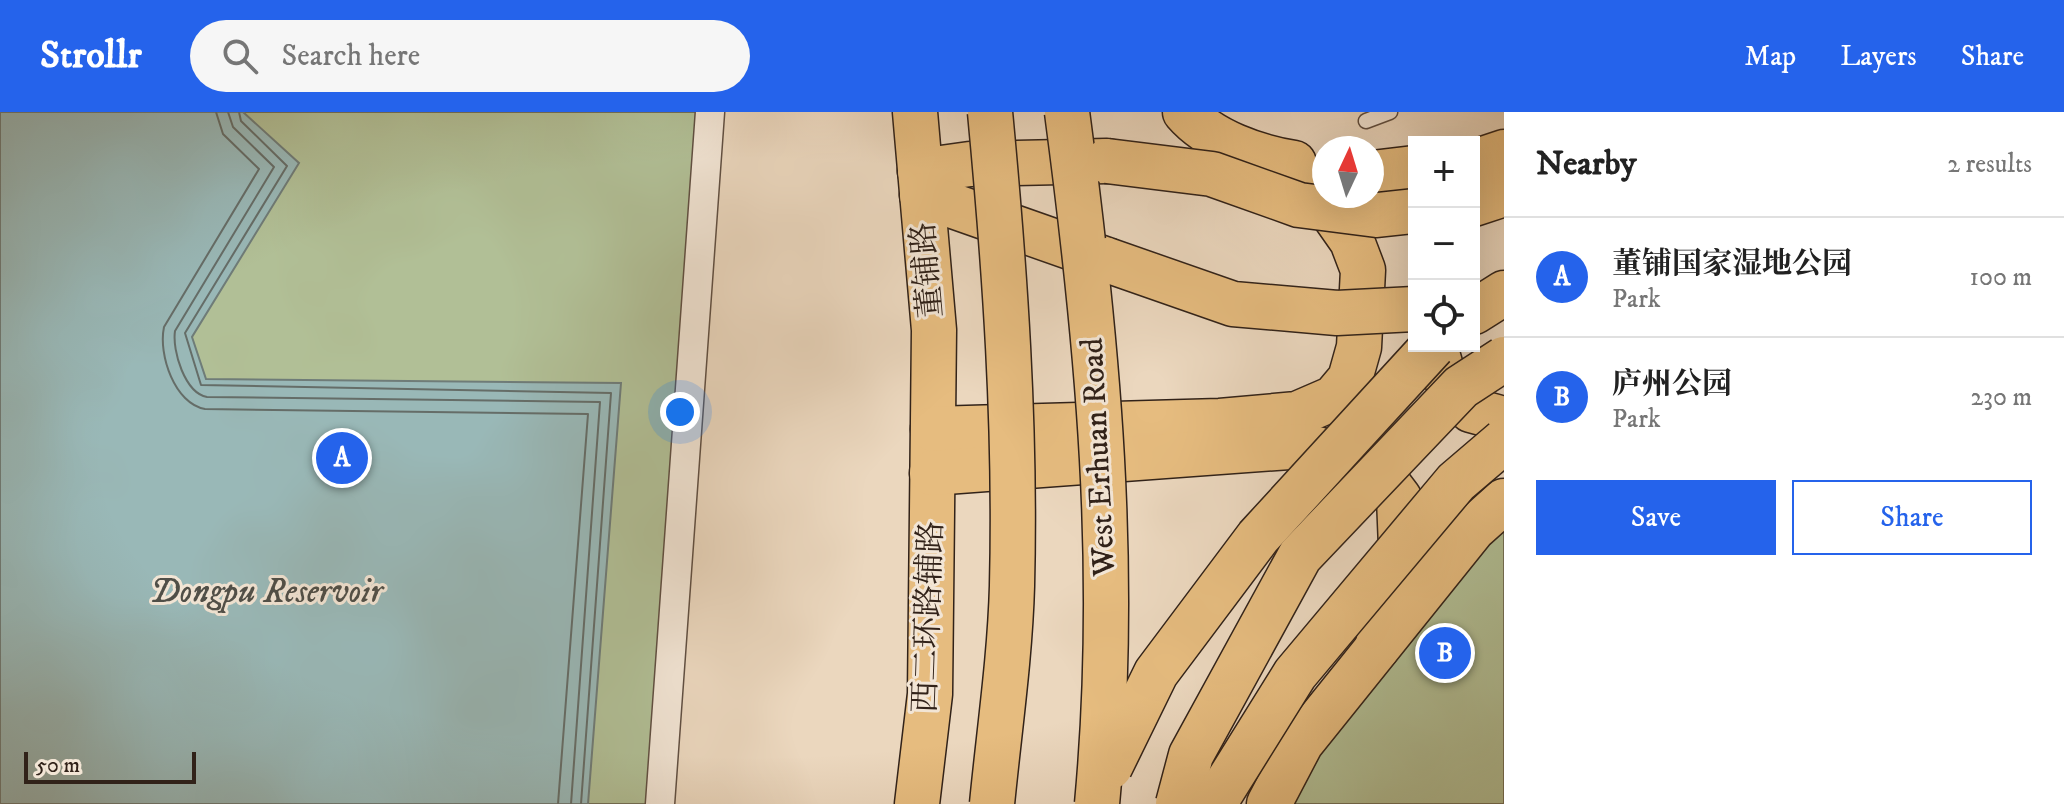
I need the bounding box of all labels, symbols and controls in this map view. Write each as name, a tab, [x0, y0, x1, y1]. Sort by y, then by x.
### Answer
search box	[190, 20, 750, 92]
text: Strollr	[40, 32, 142, 80]
icon: search	[218, 34, 262, 78]
text: Search here	[282, 38, 420, 75]
text: Map	[1745, 39, 1796, 74]
text: Layers	[1840, 39, 1917, 74]
text: Share	[1961, 39, 2024, 74]
north arrow	[1312, 136, 1384, 208]
map controls	[1408, 136, 1480, 352]
button: +	[1408, 136, 1480, 208]
text: Nearby	[1536, 143, 1637, 185]
text: 2 results	[1947, 148, 2032, 181]
button: −	[1408, 208, 1480, 280]
street label: 董铺路	[904, 220, 952, 320]
text: 董铺国家湿地公园	[1612, 246, 1852, 283]
text: A	[1554, 261, 1570, 294]
text: 100 m	[1969, 261, 2032, 294]
button: locate	[1408, 280, 1480, 352]
text: Park	[1612, 283, 1661, 316]
street label: West Erhuan Road	[1073, 337, 1125, 578]
text: 庐州公园	[1612, 366, 1732, 403]
text: B	[1554, 381, 1570, 414]
text: 230 m	[1970, 381, 2032, 414]
your location	[660, 392, 700, 432]
text: Park	[1612, 403, 1661, 436]
pin: A	[316, 428, 368, 488]
button: Save	[1536, 480, 1776, 555]
button: Share	[1792, 480, 2032, 555]
street label: 西二环路辅路	[906, 520, 952, 714]
water label: Dongpu Reservoir	[150, 571, 385, 613]
pin: B	[1419, 623, 1471, 683]
scale bar	[24, 748, 196, 784]
text: 50 m	[36, 752, 80, 779]

